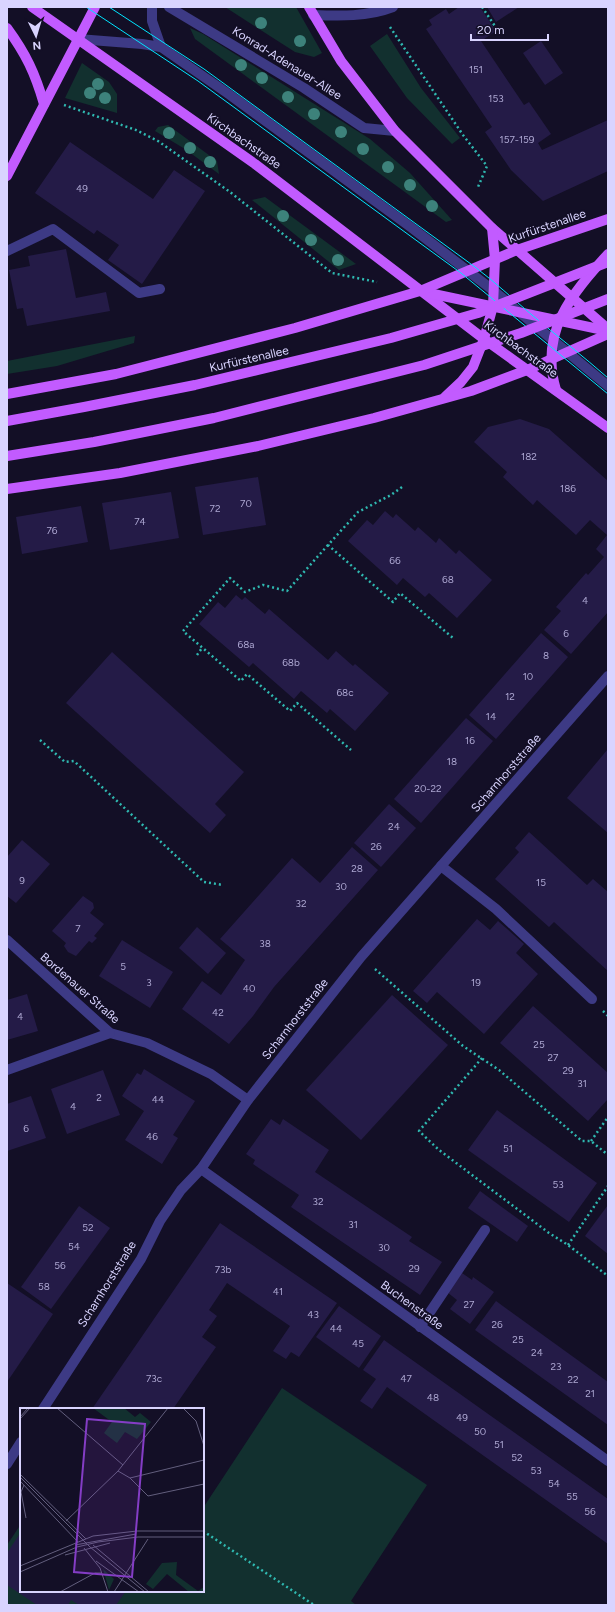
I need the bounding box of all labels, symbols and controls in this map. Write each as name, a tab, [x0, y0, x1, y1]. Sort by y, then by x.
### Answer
north arrow	[16, 16, 56, 56]
scale bar	[471, 16, 548, 42]
text: 20 m	[477, 23, 505, 37]
street label: Konrad-Adenauer-Allee	[230, 24, 345, 103]
text: N	[32, 39, 42, 52]
house number: 151	[469, 63, 483, 76]
house number: 153	[488, 92, 504, 105]
street label: Kirchbachstraße	[204, 110, 284, 172]
house number: 157-159	[500, 133, 535, 146]
house number: 49	[76, 182, 88, 195]
street label: Kurfürstenallee	[506, 206, 588, 246]
street label: Kirchbachstraße	[482, 318, 561, 381]
street label: Kurfürstenallee	[208, 343, 291, 375]
house number: 182	[521, 450, 537, 463]
house number: 186	[560, 482, 576, 495]
house number: 70	[240, 497, 252, 510]
house number: 72	[210, 502, 220, 515]
house number: 74	[134, 515, 146, 528]
house number: 76	[46, 524, 58, 537]
house number: 66	[389, 554, 401, 567]
house number: 68	[442, 573, 454, 586]
house number: 4	[582, 594, 588, 607]
house number: 6	[563, 627, 569, 640]
house number: 68a	[238, 638, 254, 651]
house number: 8	[543, 649, 549, 662]
house number: 68b	[282, 656, 300, 669]
house number: 10	[523, 670, 533, 683]
house number: 68c	[336, 686, 354, 699]
house number: 12	[505, 690, 515, 703]
house number: 14	[486, 710, 496, 723]
street label: Scharnhorststraße	[468, 731, 544, 815]
house number: 16	[465, 734, 475, 747]
house number: 18	[447, 755, 457, 768]
house number: 20-22	[414, 782, 442, 795]
house number: 24	[388, 820, 400, 833]
house number: 26	[370, 840, 382, 853]
house number: 28	[351, 862, 363, 875]
house number: 9	[19, 874, 25, 887]
house number: 15	[536, 876, 546, 889]
house number: 30	[335, 880, 347, 893]
house number: 32	[295, 897, 307, 910]
house number: 7	[75, 922, 81, 935]
house number: 38	[259, 937, 271, 950]
street label: Bordenauer Straße	[38, 950, 123, 1027]
house number: 5	[120, 960, 126, 973]
street label: Scharnhorststraße	[259, 975, 331, 1062]
house number: 3	[146, 976, 152, 989]
house number: 19	[471, 976, 481, 989]
house number: 40	[243, 982, 255, 995]
house number: 42	[212, 1006, 224, 1019]
house number: 4	[17, 1010, 23, 1023]
house number: 25	[533, 1038, 545, 1051]
house number: 27	[548, 1051, 559, 1064]
house number: 29	[562, 1064, 574, 1077]
house number: 31	[577, 1077, 587, 1090]
house number: 2	[96, 1091, 102, 1104]
house number: 44	[152, 1093, 164, 1106]
house number: 4	[70, 1100, 76, 1113]
house number: 6	[23, 1122, 29, 1135]
house number: 46	[146, 1130, 158, 1143]
house number: 51	[503, 1142, 513, 1155]
house number: 53	[552, 1178, 564, 1191]
house number: 32	[312, 1195, 324, 1208]
house number: 31	[348, 1218, 358, 1231]
house number: 52	[82, 1221, 94, 1234]
street label: Scharnhorststraße	[75, 1238, 139, 1330]
house number: 54	[68, 1240, 80, 1253]
house number: 30	[378, 1241, 390, 1254]
house number: 56	[54, 1259, 66, 1272]
house number: 29	[408, 1262, 420, 1275]
house number: 73b	[215, 1263, 231, 1276]
street label: Buchenstraße	[378, 1278, 446, 1333]
house number: 58	[38, 1280, 50, 1293]
house number: 41	[273, 1285, 283, 1298]
house number: 27	[464, 1298, 475, 1311]
house number: 43	[307, 1308, 319, 1321]
house number: 26	[491, 1318, 503, 1331]
house number: 44	[330, 1322, 342, 1335]
house number: 25	[512, 1333, 524, 1346]
house number: 45	[352, 1337, 364, 1350]
house number: 24	[531, 1346, 543, 1359]
house number: 23	[550, 1360, 562, 1373]
house number: 73c	[146, 1372, 163, 1385]
house number: 47	[400, 1372, 412, 1385]
house number: 22	[567, 1373, 579, 1386]
house number: 21	[585, 1387, 595, 1400]
house number: 48	[427, 1391, 439, 1404]
inset map	[20, 1408, 204, 1592]
house number: 49	[456, 1411, 468, 1424]
house number: 50	[474, 1425, 486, 1438]
house number: 51	[494, 1438, 504, 1451]
house number: 52	[511, 1451, 523, 1464]
house number: 53	[530, 1464, 542, 1477]
house number: 54	[548, 1477, 560, 1490]
house number: 55	[566, 1490, 578, 1503]
house number: 56	[584, 1505, 596, 1518]

